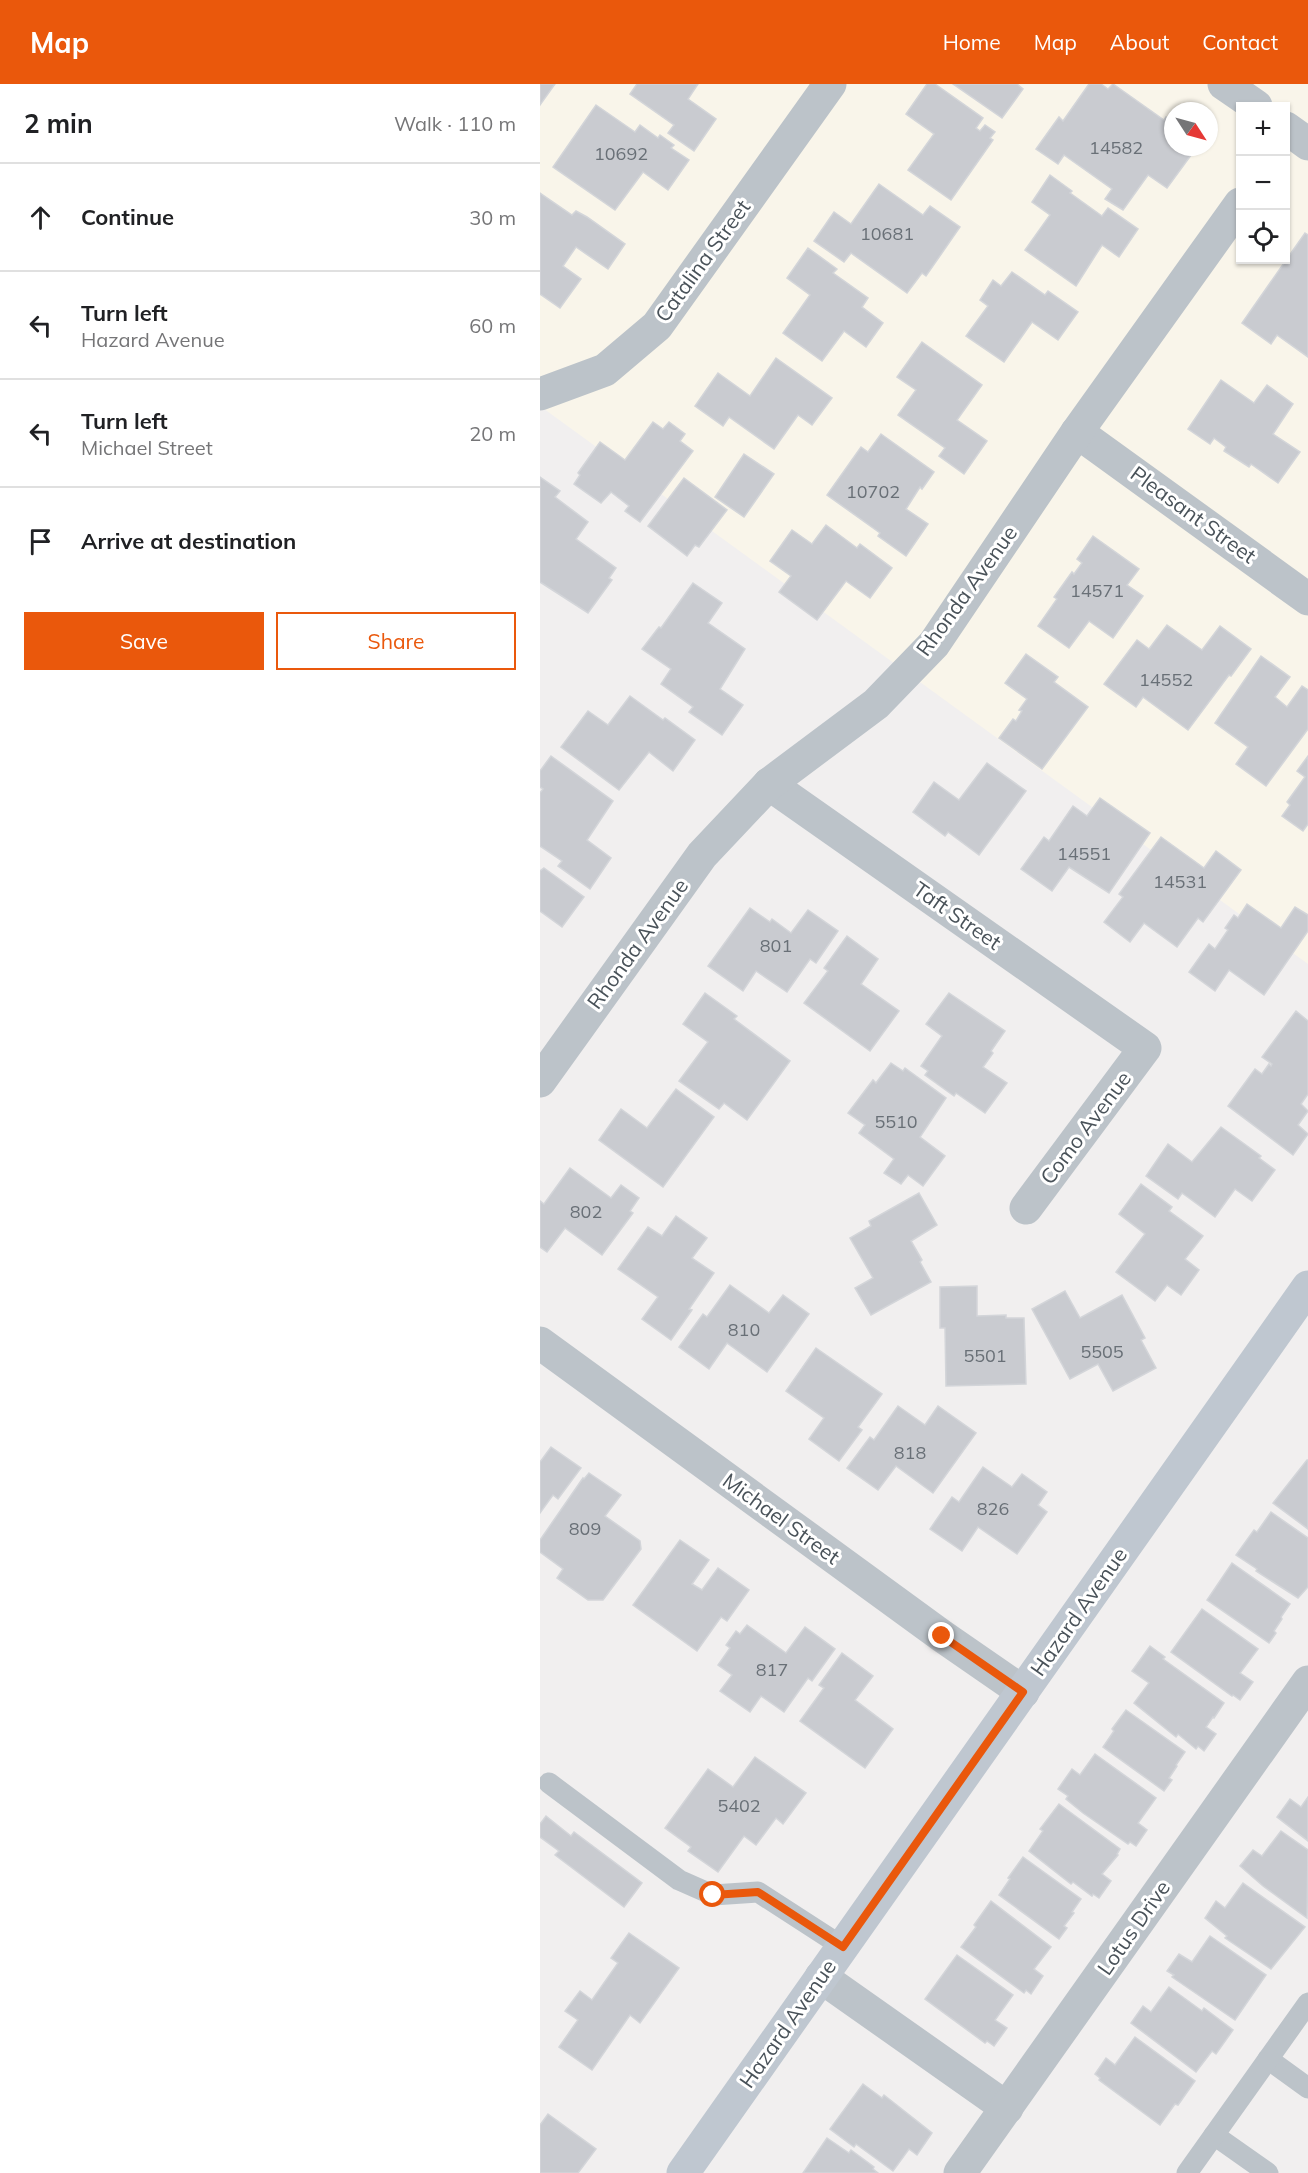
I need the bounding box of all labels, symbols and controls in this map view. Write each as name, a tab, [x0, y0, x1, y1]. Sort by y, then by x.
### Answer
text: Map	[30, 25, 89, 60]
text: Home	[943, 29, 1001, 55]
text: Map	[1034, 29, 1077, 55]
text: About	[1110, 29, 1169, 55]
text: Contact	[1202, 29, 1278, 55]
north arrow	[1164, 102, 1218, 156]
map controls	[1236, 102, 1290, 264]
button: +	[1236, 102, 1290, 156]
text: 2 min	[24, 107, 93, 140]
text: Walk · 110 m	[394, 111, 516, 136]
house number: 14582	[1089, 136, 1143, 159]
house number: 10692	[594, 142, 648, 165]
button: −	[1236, 156, 1290, 210]
street label: Catalina Street	[649, 194, 755, 327]
icon: ahead	[24, 201, 57, 234]
text: Continue	[81, 203, 174, 231]
text: 30 m	[469, 205, 516, 230]
button: locate	[1236, 210, 1290, 264]
house number: 10681	[860, 222, 914, 245]
text: Turn left	[81, 299, 168, 327]
icon: left	[24, 309, 57, 342]
text: 60 m	[469, 313, 516, 338]
text: Hazard Avenue	[81, 327, 225, 352]
text: Turn left	[81, 407, 168, 435]
icon: left	[24, 417, 57, 450]
text: 20 m	[469, 421, 516, 446]
text: Michael Street	[81, 435, 213, 460]
street label: Pleasant Street	[1126, 460, 1261, 568]
house number: 10702	[846, 480, 900, 503]
street label: Rhonda Avenue	[910, 520, 1022, 661]
icon: arrive	[24, 525, 57, 558]
text: Arrive at destination	[81, 527, 296, 555]
house number: 14571	[1070, 579, 1124, 602]
button: Save	[24, 612, 264, 670]
button: Share	[276, 612, 516, 670]
house number: 14552	[1139, 668, 1193, 691]
house number: 14551	[1057, 842, 1111, 865]
house number: 14531	[1153, 870, 1207, 893]
street label: Rhonda Avenue	[581, 873, 693, 1014]
street label: Taft Street	[909, 876, 1006, 955]
house number: 801	[760, 934, 792, 957]
street label: Como Avenue	[1034, 1066, 1136, 1189]
house number: 5510	[874, 1110, 918, 1133]
house number: 802	[570, 1200, 602, 1223]
house number: 810	[728, 1318, 760, 1341]
house number: 5505	[1080, 1340, 1124, 1363]
house number: 5501	[963, 1344, 1007, 1367]
house number: 818	[894, 1441, 926, 1464]
street label: Michael Street	[718, 1467, 845, 1569]
house number: 826	[977, 1497, 1009, 1520]
house number: 809	[569, 1517, 601, 1540]
street label: Hazard Avenue	[1024, 1542, 1132, 1681]
route end	[928, 1622, 954, 1648]
house number: 817	[756, 1658, 788, 1681]
house number: 5402	[717, 1794, 761, 1817]
street label: Lotus Drive	[1091, 1875, 1175, 1980]
route start	[699, 1881, 725, 1907]
street label: Hazard Avenue	[733, 1954, 841, 2093]

